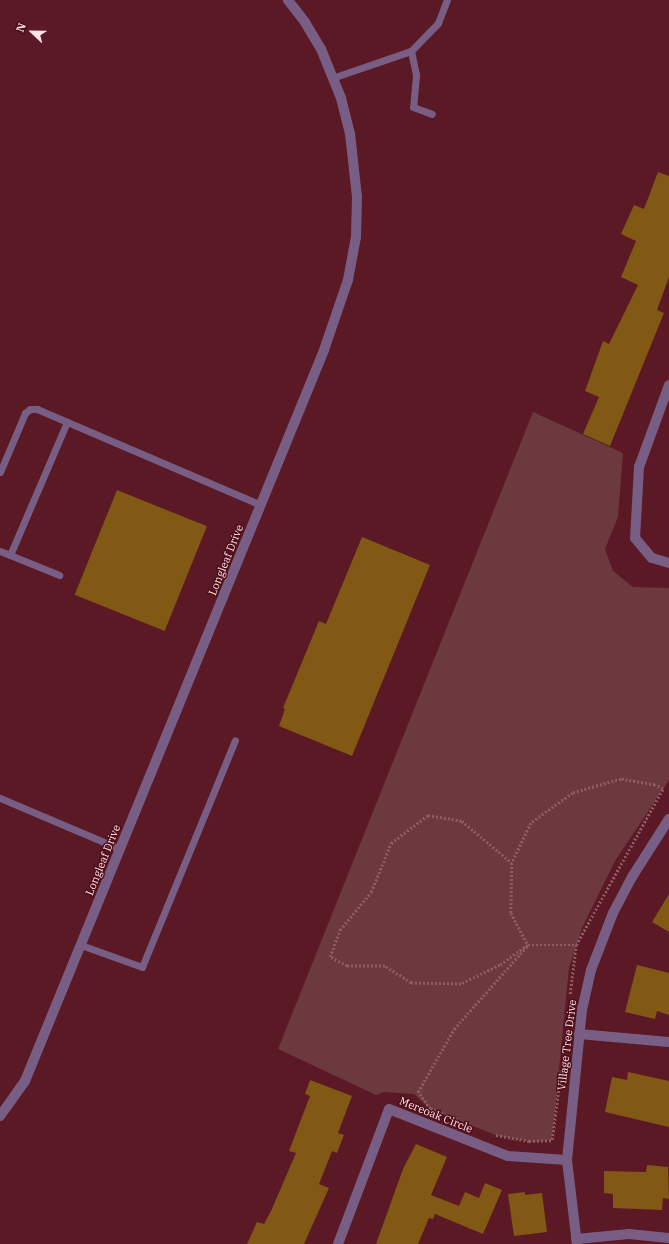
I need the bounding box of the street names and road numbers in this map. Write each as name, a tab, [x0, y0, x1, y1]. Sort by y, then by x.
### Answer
street label: Longleaf Drive	[206, 523, 246, 597]
street label: Longleaf Drive	[83, 823, 123, 897]
street label: Village Tree Drive	[555, 999, 579, 1091]
street label: Mereoak Circle	[397, 1094, 475, 1136]

